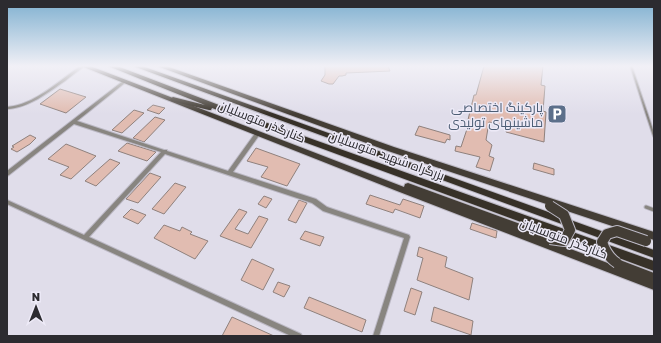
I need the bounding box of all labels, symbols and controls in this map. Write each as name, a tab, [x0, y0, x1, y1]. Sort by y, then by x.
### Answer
street label: کنارگذر متوسلیان	[216, 96, 308, 146]
place label: پارکینگ اختصاصی ماشینهای تولیدی	[448, 99, 544, 130]
parking icon: پارکینگ اختصاصی ماشینهای تولیدی	[546, 103, 568, 125]
street label: بزرگراه شهید متوسلیان	[327, 127, 447, 183]
street label: کنارگذر متوسلیان	[518, 214, 610, 262]
north arrow	[16, 287, 56, 327]
text: N	[32, 290, 40, 303]

